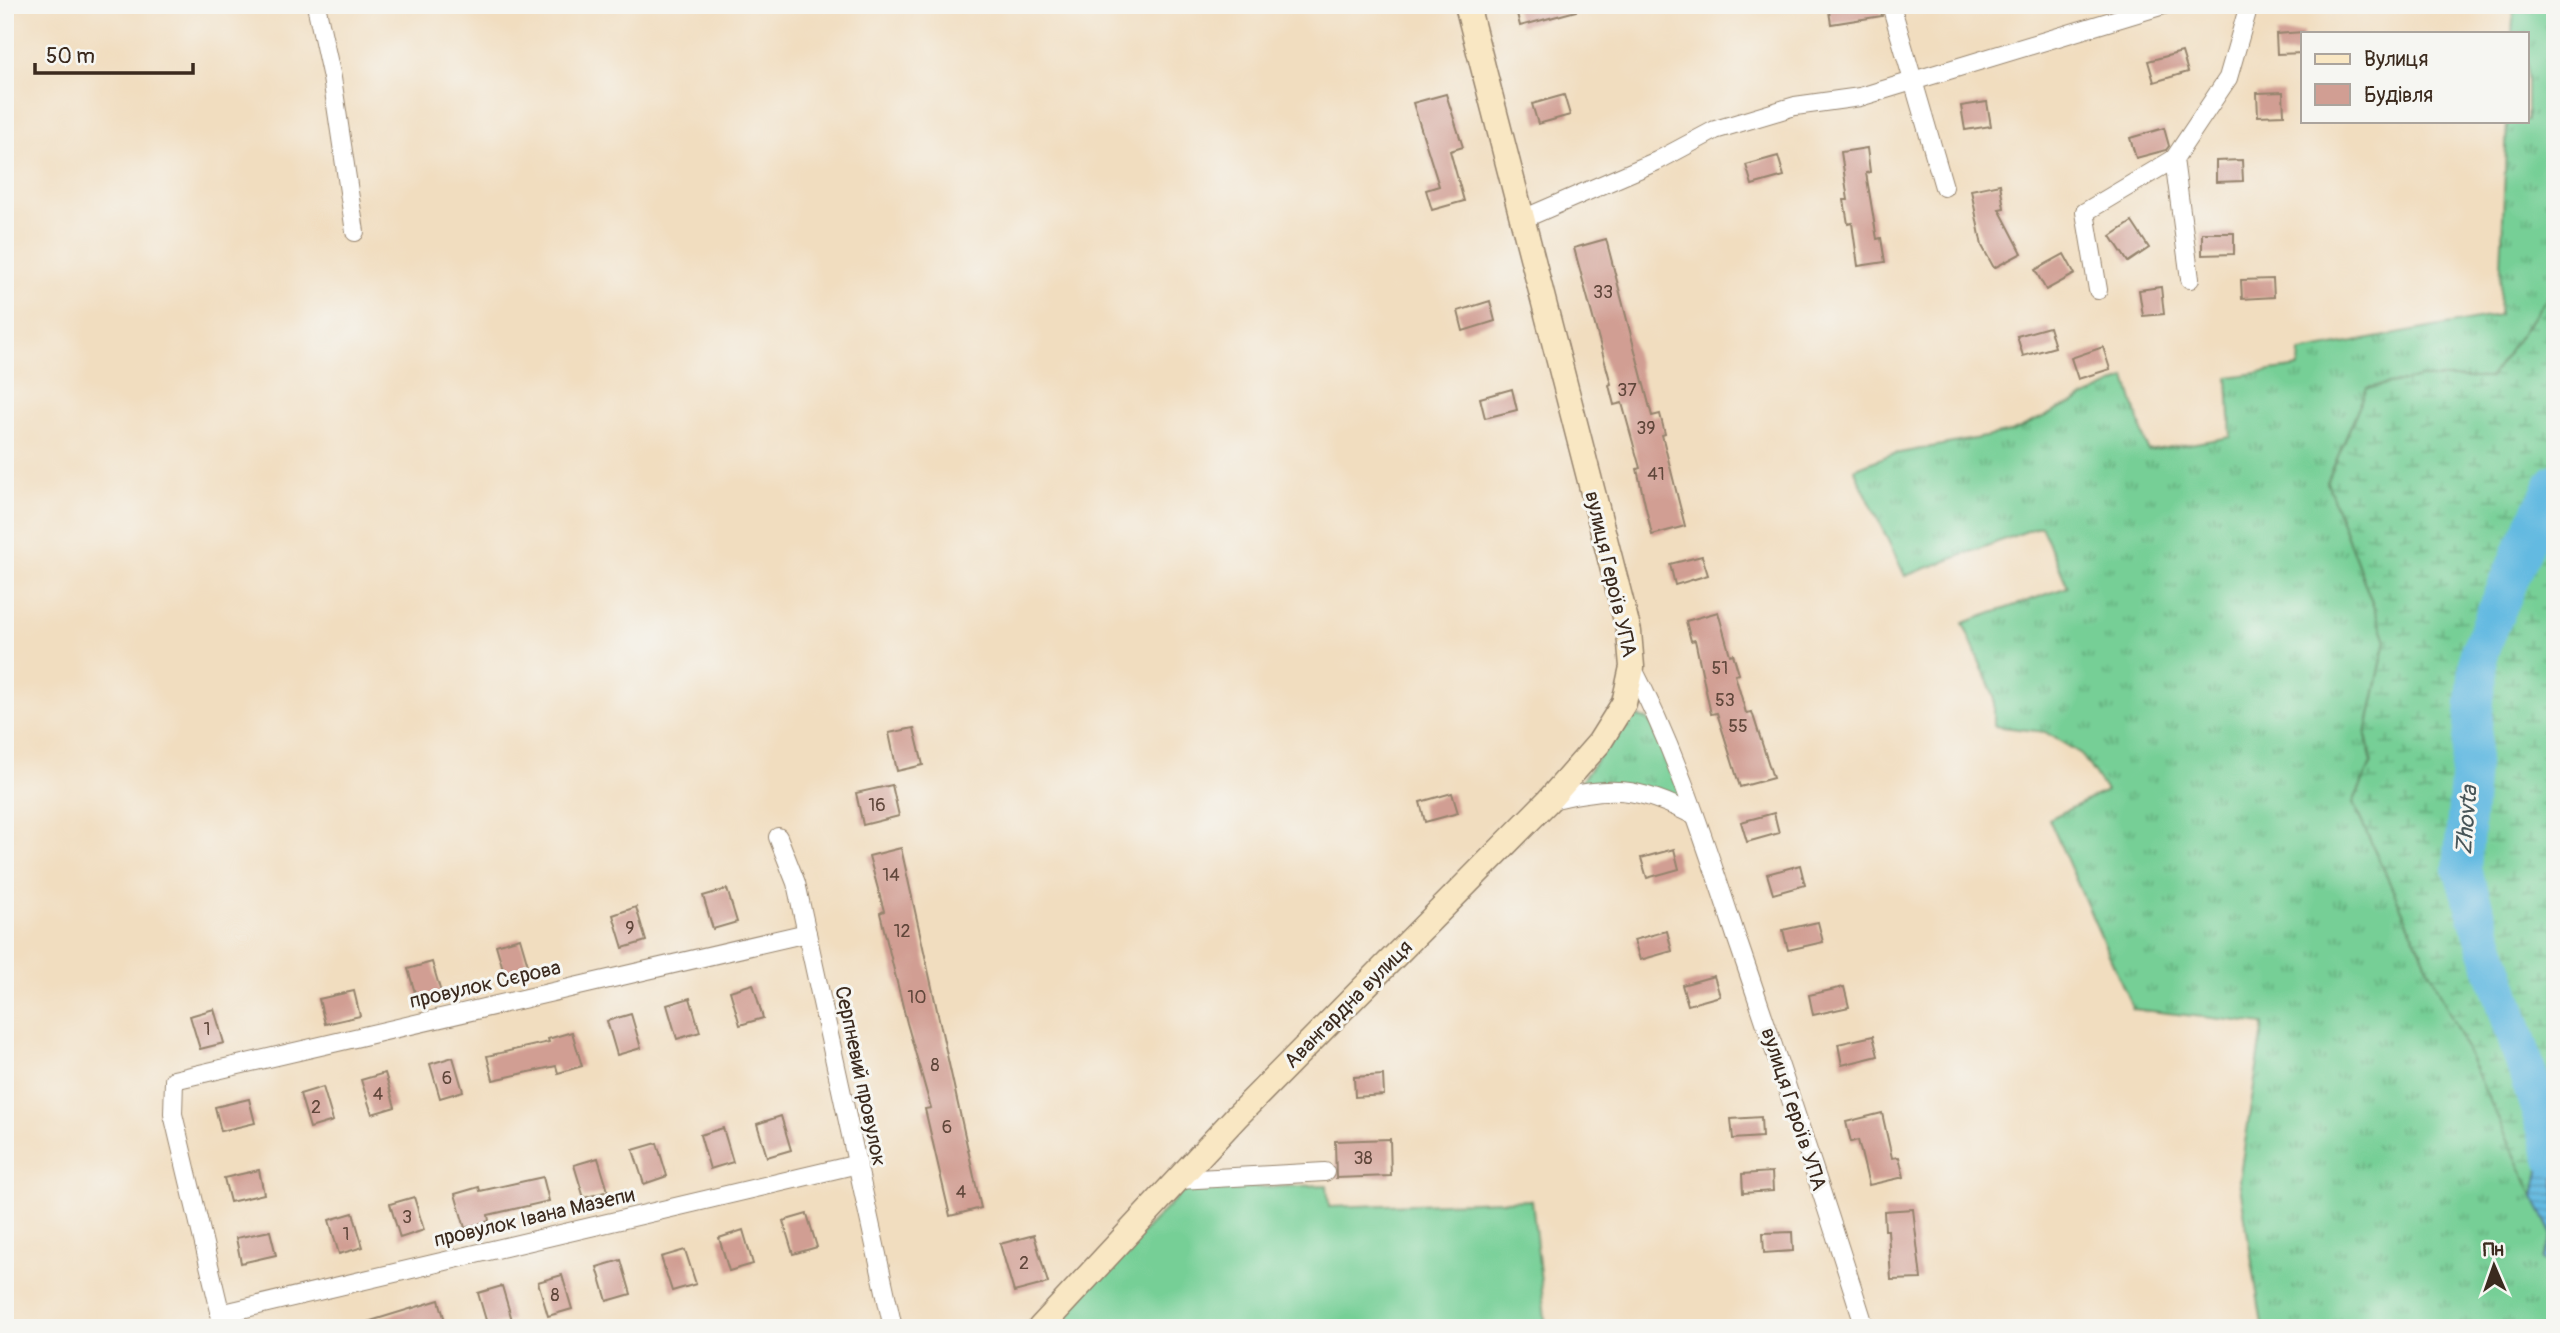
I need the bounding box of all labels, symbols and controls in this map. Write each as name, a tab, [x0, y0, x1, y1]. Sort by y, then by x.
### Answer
scale bar	[35, 32, 192, 76]
legend	[2301, 32, 2528, 122]
text: 50 m	[46, 43, 95, 70]
text: Вулиця	[2364, 46, 2428, 73]
text: Будівля	[2364, 82, 2433, 109]
house number: 33	[1593, 281, 1613, 304]
house number: 37	[1617, 379, 1637, 402]
house number: 39	[1636, 417, 1656, 440]
house number: 41	[1647, 463, 1665, 486]
street label: вулиця Героїв УПА	[1578, 488, 1643, 660]
house number: 51	[1712, 657, 1728, 680]
house number: 53	[1715, 689, 1735, 712]
house number: 55	[1728, 715, 1748, 738]
water label: Zhovta	[2449, 783, 2484, 856]
house number: 16	[868, 794, 886, 817]
house number: 14	[882, 864, 900, 887]
house number: 9	[625, 917, 635, 940]
house number: 12	[893, 920, 911, 943]
street label: Авангардна вулиця	[1278, 934, 1418, 1074]
street label: провулок Сєрова	[407, 954, 563, 1015]
street label: Серпневий провулок	[828, 984, 893, 1169]
house number: 10	[907, 986, 927, 1009]
house number: 1	[203, 1018, 211, 1041]
street label: вулиця Героїв УПА	[1754, 1024, 1833, 1194]
house number: 8	[930, 1054, 940, 1077]
house number: 6	[442, 1067, 452, 1090]
house number: 4	[373, 1083, 384, 1106]
house number: 2	[311, 1096, 321, 1119]
house number: 6	[942, 1116, 952, 1139]
house number: 38	[1353, 1147, 1373, 1170]
street label: провулок Івана Мазепи	[431, 1181, 637, 1254]
house number: 4	[956, 1181, 967, 1204]
house number: 3	[402, 1206, 412, 1229]
house number: 1	[342, 1223, 350, 1246]
north arrow	[2458, 1232, 2528, 1302]
text: Пн	[2483, 1238, 2504, 1262]
house number: 2	[1019, 1252, 1029, 1275]
house number: 8	[550, 1284, 560, 1307]

